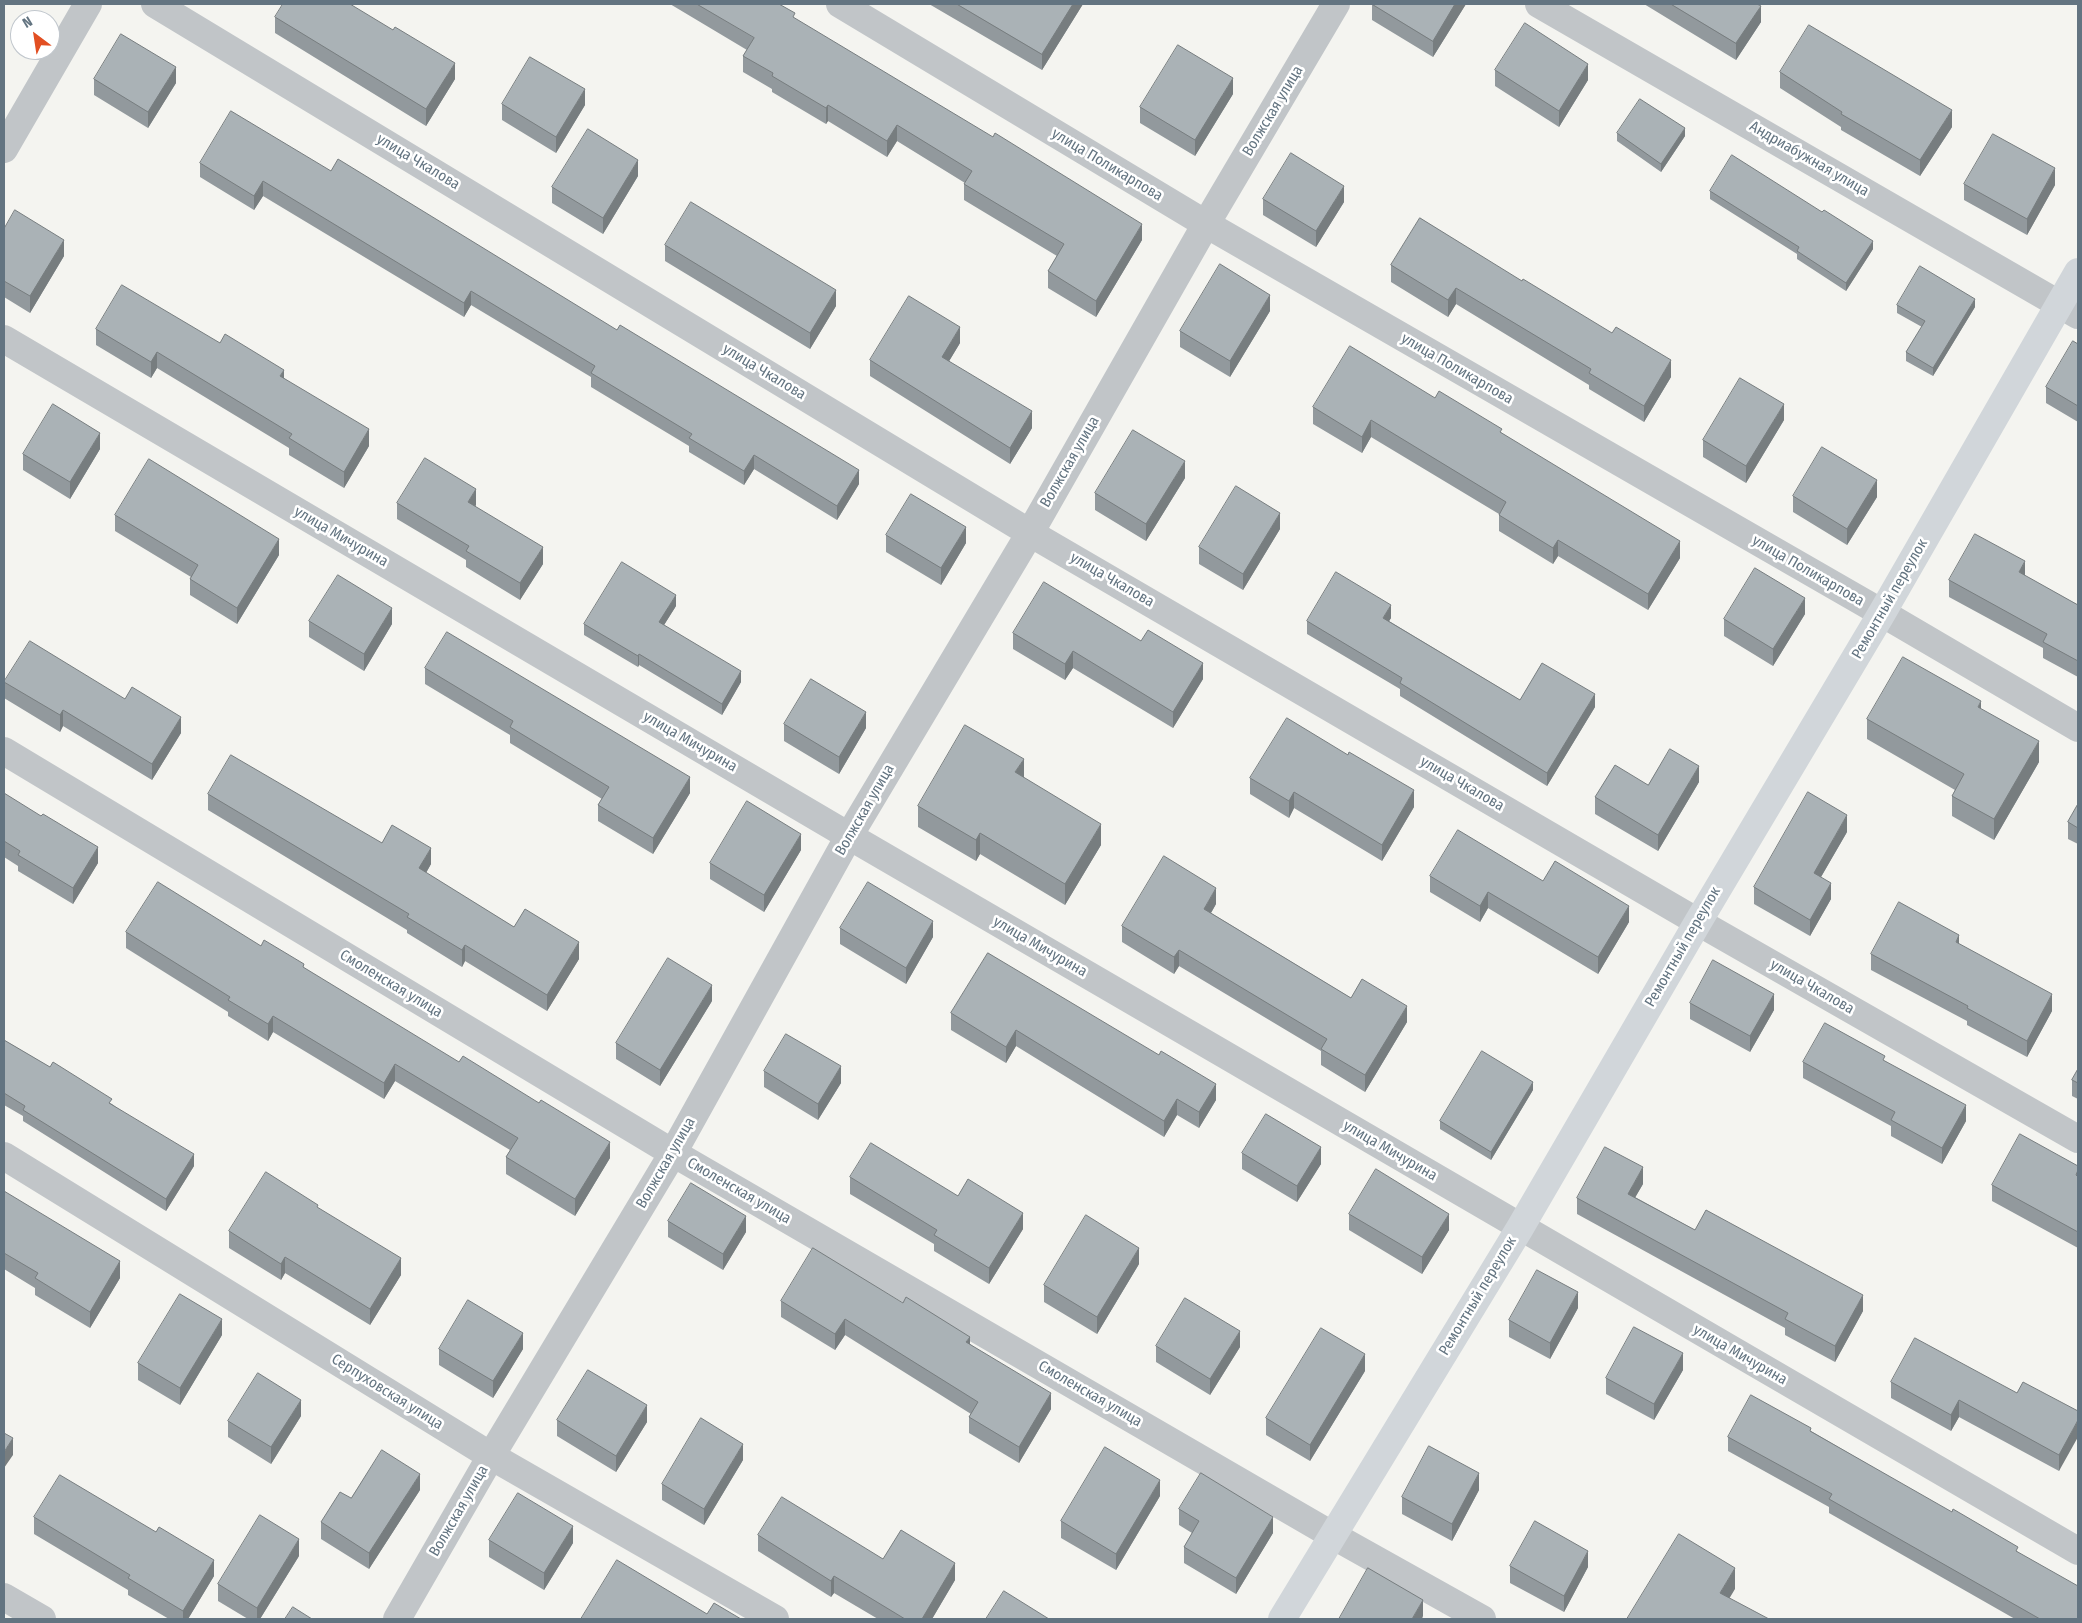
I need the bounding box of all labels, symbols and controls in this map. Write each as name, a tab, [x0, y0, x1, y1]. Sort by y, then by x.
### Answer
north arrow	[10, 10, 60, 60]
text: N	[20, 13, 35, 32]
street label: Волжская улица	[1239, 63, 1307, 159]
street label: Андриабужная улица	[1746, 118, 1872, 200]
street label: улица Поликарпова	[1048, 125, 1166, 205]
street label: улица Чкалова	[373, 130, 463, 194]
street label: улица Поликарпова	[1398, 330, 1516, 408]
street label: улица Чкалова	[719, 340, 809, 404]
street label: Волжская улица	[1037, 413, 1103, 511]
street label: улица Мичурина	[291, 503, 391, 571]
street label: улица Поликарпова	[1749, 532, 1867, 610]
street label: Ремонтный переулок	[1848, 536, 1932, 662]
street label: улица Чкалова	[1067, 549, 1157, 611]
street label: улица Мичурина	[640, 708, 740, 776]
street label: улица Чкалова	[1417, 753, 1507, 815]
street label: Волжская улица	[832, 761, 898, 859]
street label: Ремонтный переулок	[1641, 884, 1725, 1010]
street label: улица Мичурина	[990, 913, 1090, 981]
street label: Смоленская улица	[336, 946, 446, 1022]
street label: улица Чкалова	[1767, 956, 1857, 1018]
street label: Волжская улица	[633, 1114, 699, 1212]
street label: улица Мичурина	[1340, 1117, 1440, 1185]
street label: Смоленская улица	[684, 1154, 794, 1228]
street label: Ремонтный переулок	[1435, 1233, 1521, 1359]
street label: улица Мичурина	[1690, 1321, 1790, 1389]
street label: Серпуховская улица	[328, 1350, 446, 1434]
street label: Смоленская улица	[1035, 1357, 1145, 1431]
street label: Волжская улица	[426, 1462, 492, 1560]

